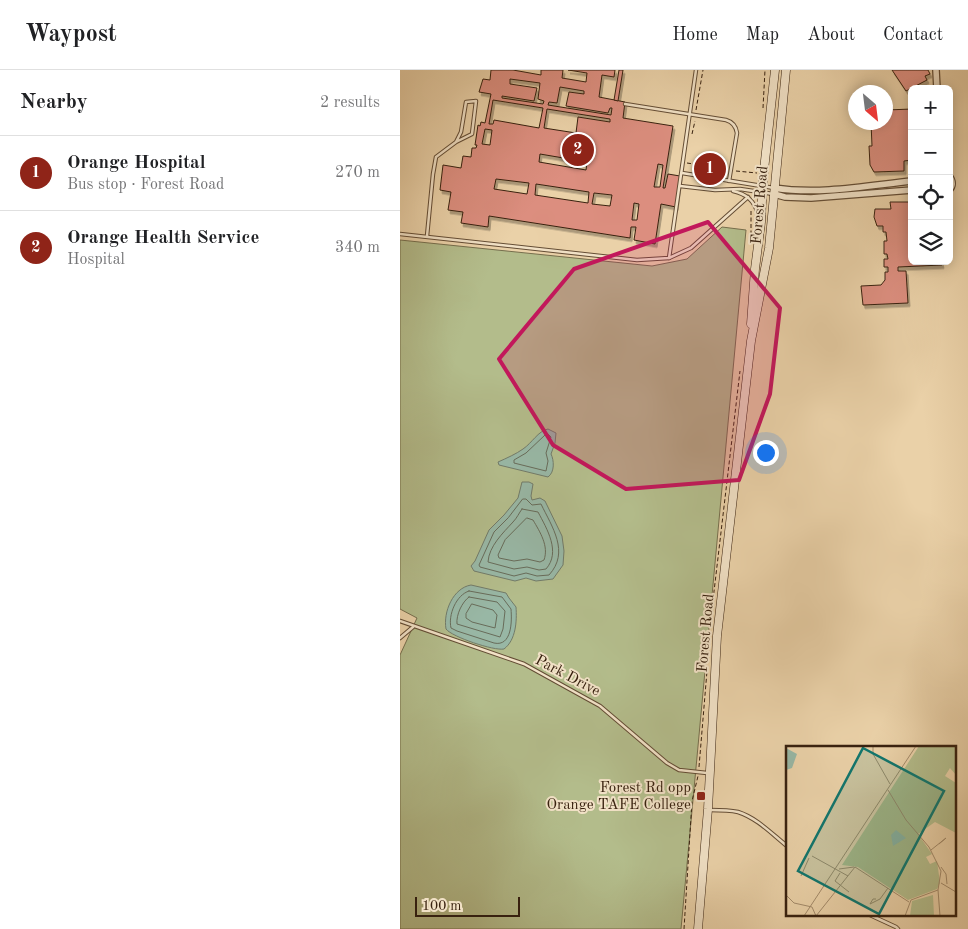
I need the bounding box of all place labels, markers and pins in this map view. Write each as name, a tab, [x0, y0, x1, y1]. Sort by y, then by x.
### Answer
pin: 2	[562, 131, 594, 169]
pin: 1	[694, 150, 726, 188]
place label: Forest Rd opp Orange TAFE College	[546, 781, 691, 813]
marker: Forest Rd opp Orange TAFE College	[695, 790, 707, 802]

